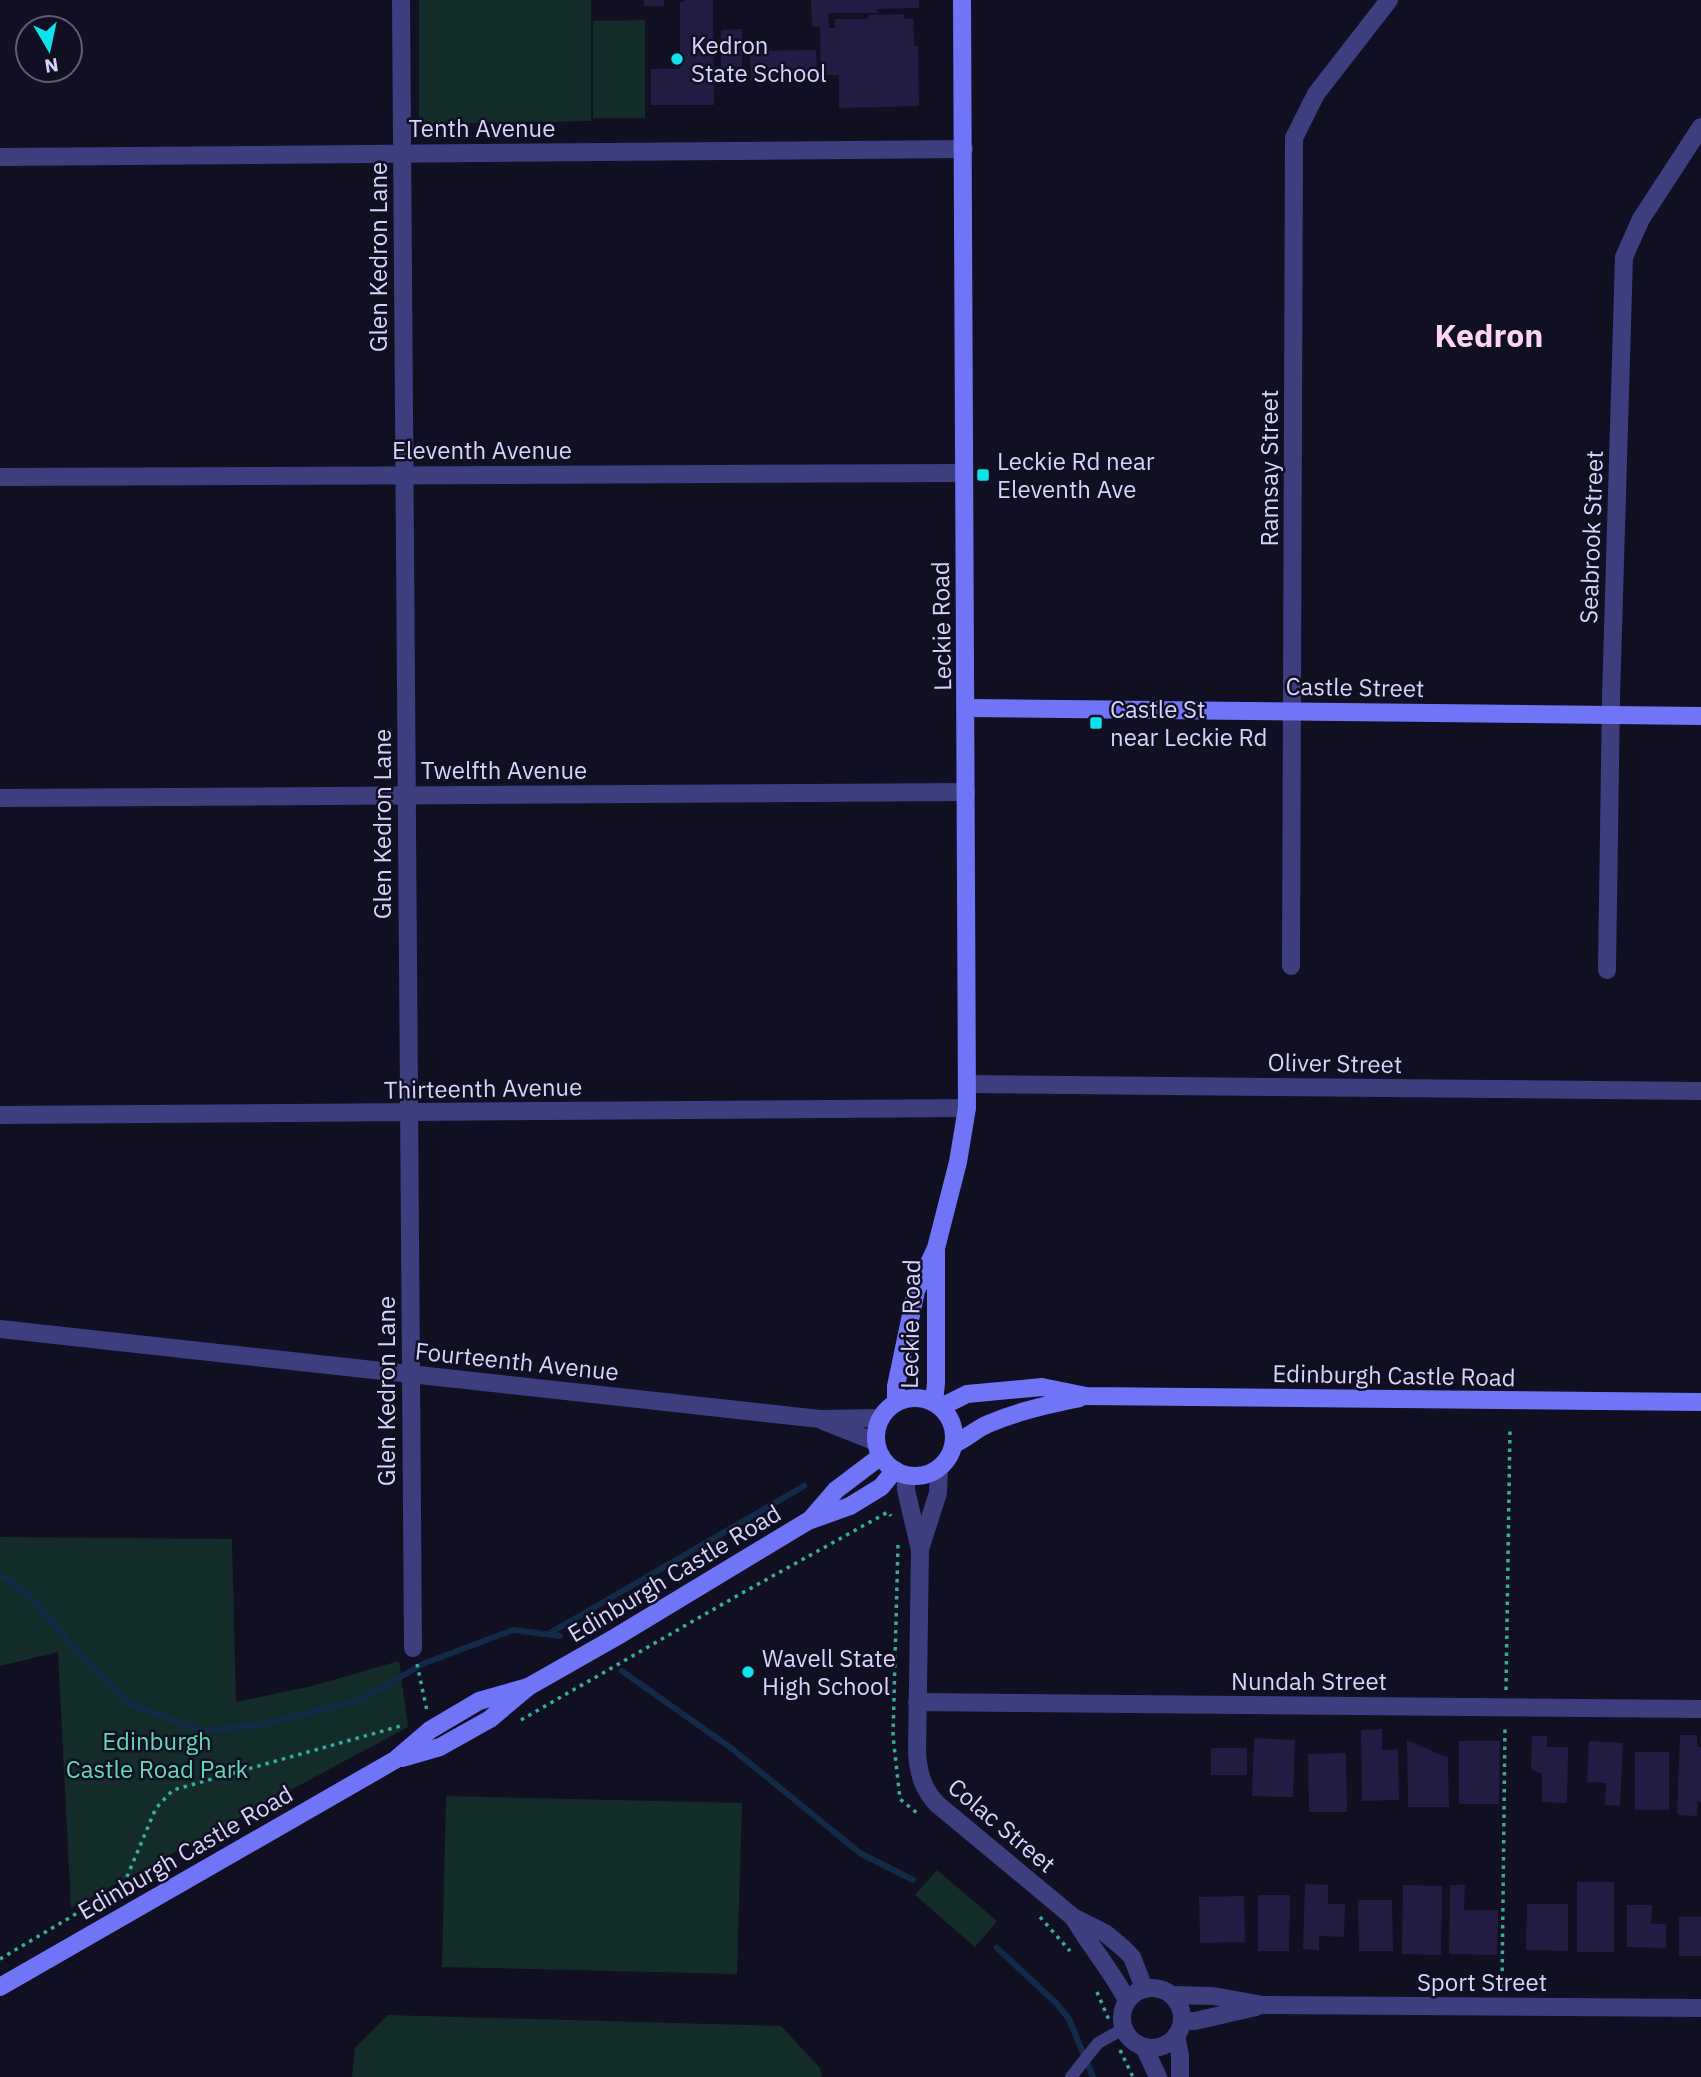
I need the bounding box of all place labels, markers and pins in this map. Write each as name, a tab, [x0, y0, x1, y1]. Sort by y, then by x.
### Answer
place label: Kedron State School	[691, 29, 826, 89]
marker: Kedron State School	[669, 51, 685, 67]
place label: Leckie Rd near Eleventh Ave	[997, 445, 1155, 505]
marker: Leckie Rd near Eleventh Ave	[975, 467, 991, 483]
place label: Castle St near Leckie Rd	[1110, 693, 1268, 753]
marker: Castle St near Leckie Rd	[1088, 715, 1104, 731]
place label: Wavell State High School	[762, 1642, 896, 1702]
marker: Wavell State High School	[740, 1664, 756, 1680]

